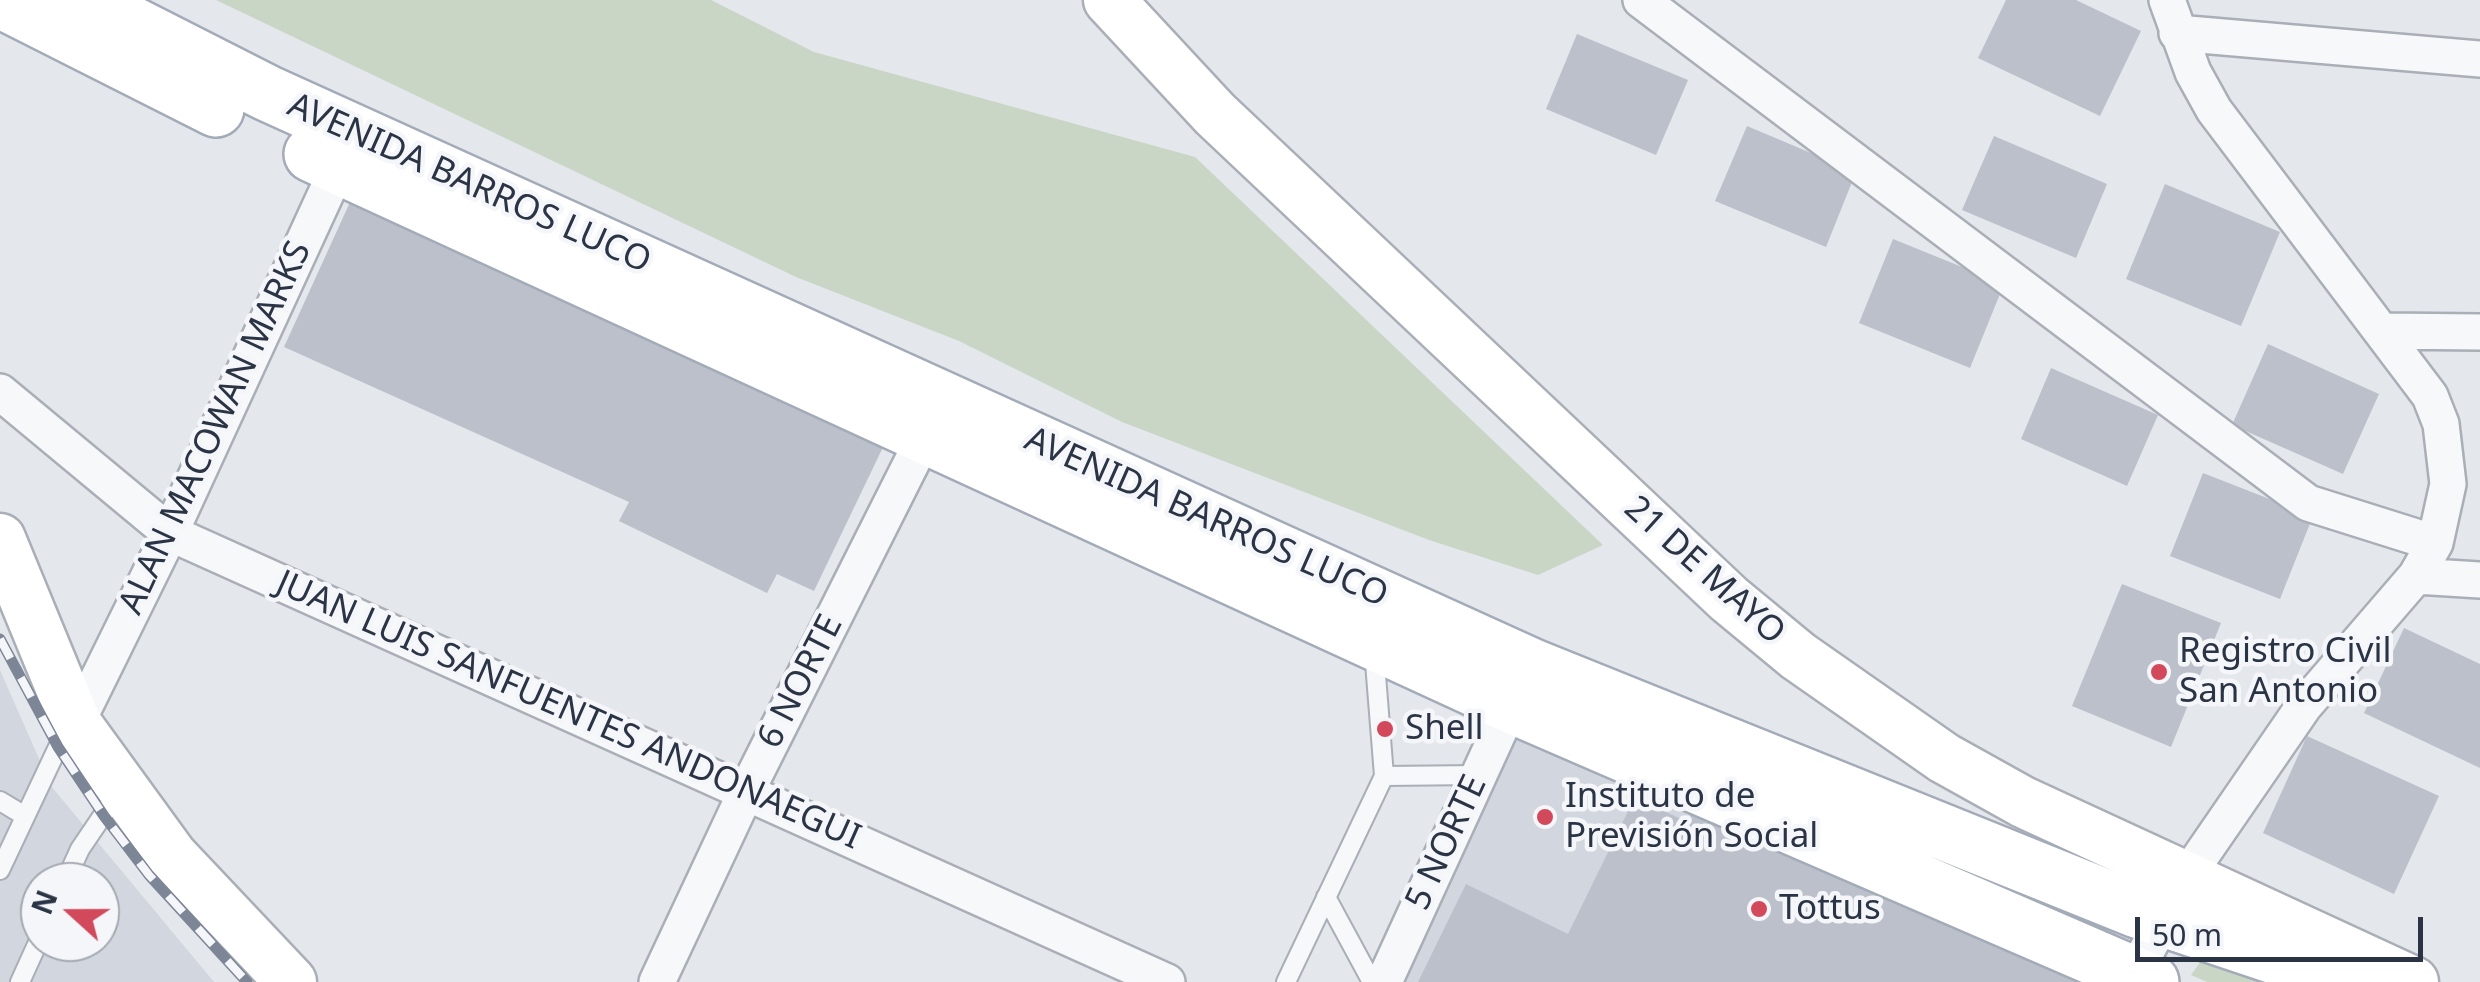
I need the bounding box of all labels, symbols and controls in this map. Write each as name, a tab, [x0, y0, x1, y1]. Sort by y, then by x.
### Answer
street label: AVENIDA BARROS LUCO	[281, 85, 657, 283]
street label: ALAN MACOWAN MARKS	[111, 235, 321, 621]
street label: AVENIDA BARROS LUCO	[1018, 419, 1394, 617]
street label: 21 DE MAYO	[1615, 488, 1793, 654]
street label: JUAN LUIS SANFUENTES ANDONAEGUI	[269, 563, 867, 859]
street label: 6 NORTE	[750, 608, 852, 756]
place label: Registro Civil San Antonio	[2179, 631, 2391, 713]
marker: Registro Civil San Antonio	[2148, 661, 2170, 683]
place label: Shell	[1405, 708, 1484, 750]
marker: Shell	[1374, 718, 1396, 740]
street label: 5 NORTE	[1398, 769, 1496, 917]
place label: Instituto de Previsión Social	[1565, 776, 1818, 858]
marker: Instituto de Previsión Social	[1534, 806, 1556, 828]
north arrow	[20, 862, 120, 962]
text: N	[22, 885, 66, 919]
place label: Tottus	[1779, 888, 1881, 930]
scale bar	[2140, 897, 2428, 959]
marker: Tottus	[1748, 898, 1770, 920]
text: 50 m	[2152, 914, 2222, 955]

